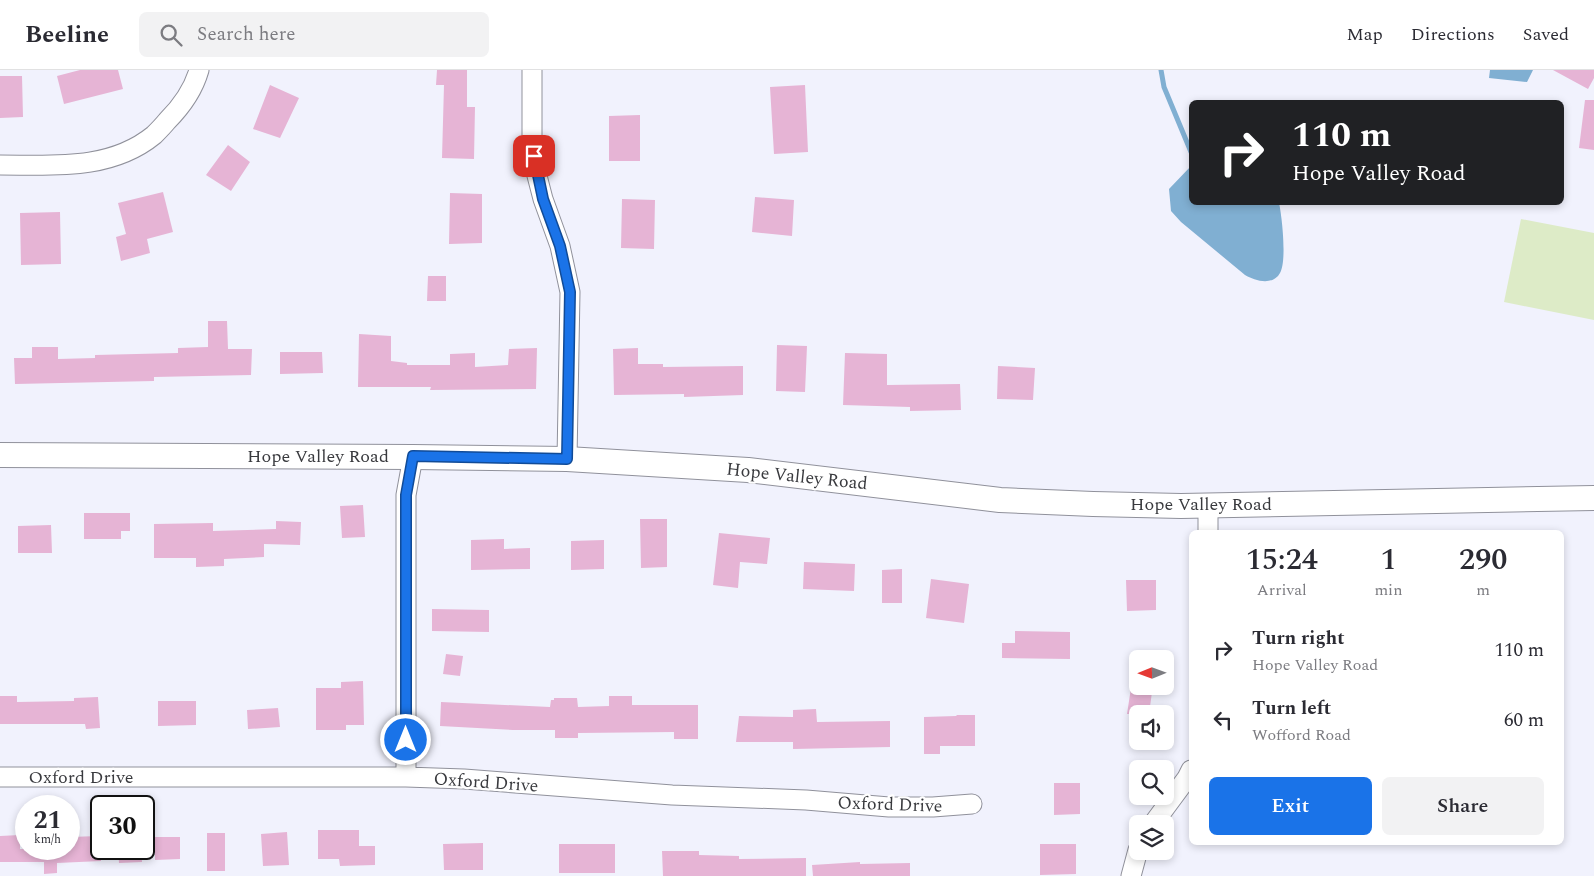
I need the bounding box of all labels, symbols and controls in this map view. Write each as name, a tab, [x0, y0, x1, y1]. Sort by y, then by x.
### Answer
search box	[139, 12, 489, 57]
text: Beeline	[25, 17, 109, 53]
text: Search here	[197, 20, 295, 49]
icon: search	[157, 21, 185, 49]
text: Map	[1347, 21, 1383, 48]
text: Directions	[1411, 21, 1495, 48]
text: Saved	[1523, 21, 1569, 48]
text: 110 m	[1292, 109, 1391, 162]
icon: right	[1209, 120, 1274, 185]
pin	[513, 135, 555, 177]
icon: arrive	[520, 142, 548, 170]
text: Hope Valley Road	[1292, 157, 1466, 190]
street label: Hope Valley Road	[247, 443, 389, 470]
street label: Hope Valley Road	[725, 456, 869, 497]
street label: Hope Valley Road	[1130, 491, 1272, 518]
text: 15:24	[1246, 537, 1318, 583]
text: 1	[1380, 537, 1396, 583]
text: 290	[1459, 537, 1507, 583]
text: Arrival	[1257, 578, 1307, 602]
text: min	[1374, 578, 1402, 602]
text: m	[1476, 578, 1490, 602]
text: Turn right	[1252, 624, 1345, 653]
icon: right	[1209, 636, 1237, 664]
text: 110 m	[1494, 636, 1544, 665]
north arrow	[1129, 650, 1174, 695]
map controls	[1129, 650, 1174, 860]
text: Hope Valley Road	[1252, 653, 1378, 677]
text: Turn left	[1252, 694, 1331, 723]
button: sound	[1129, 705, 1174, 750]
icon: left	[1209, 706, 1237, 734]
text: 60 m	[1504, 706, 1544, 735]
position arrow	[379, 713, 431, 765]
text: Wofford Road	[1252, 723, 1351, 747]
button: search	[1129, 760, 1174, 805]
street label: Oxford Drive	[28, 764, 134, 791]
street label: Oxford Drive	[433, 765, 539, 800]
button: Exit	[1209, 777, 1372, 835]
button: Share	[1382, 777, 1544, 835]
street label: Oxford Drive	[837, 789, 943, 820]
speed limit sign: 30	[90, 795, 155, 860]
text: 21	[33, 802, 62, 840]
button: layers	[1129, 815, 1174, 860]
text: km/h	[34, 830, 61, 849]

